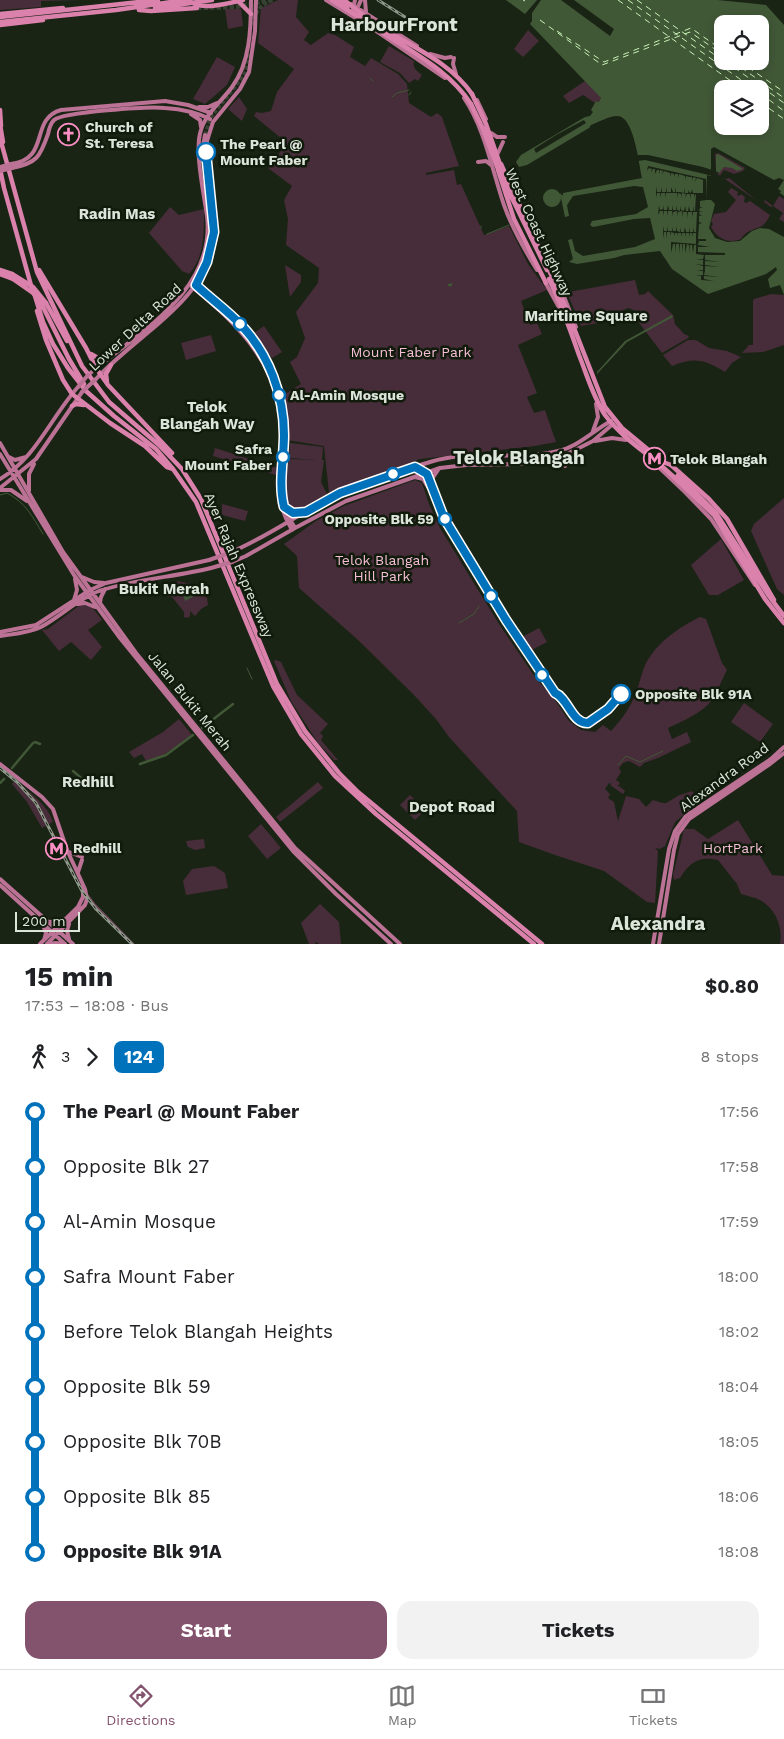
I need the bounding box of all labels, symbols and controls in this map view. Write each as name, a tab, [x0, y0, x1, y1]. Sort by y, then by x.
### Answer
district label: HarbourFront	[330, 13, 458, 36]
map controls	[714, 15, 769, 135]
button: locate	[714, 15, 769, 70]
button: layers	[714, 80, 769, 135]
place label: Church of St. Teresa	[85, 119, 155, 151]
church icon: Church of St. Teresa	[57, 123, 81, 147]
place label: The Pearl @ Mount Faber	[220, 136, 307, 168]
marker: The Pearl @ Mount Faber	[196, 142, 216, 162]
street label: West Coast Highway	[502, 165, 576, 299]
district label: Radin Mas	[79, 205, 155, 223]
street label: Lower Delta Road	[85, 280, 185, 374]
district label: Maritime Square	[524, 307, 648, 325]
unlabelled marker	[233, 317, 247, 331]
park label: Mount Faber Park	[351, 344, 472, 360]
place label: Al-Amin Mosque	[290, 387, 404, 403]
marker: Al-Amin Mosque	[272, 388, 286, 402]
district label: Telok Blangah Way	[160, 398, 255, 433]
place label: Safra Mount Faber	[185, 441, 273, 473]
district label: Telok Blangah	[453, 446, 585, 469]
metro station icon: Telok Blangah	[642, 447, 666, 471]
marker: Safra Mount Faber	[276, 450, 290, 464]
place label: Telok Blangah	[670, 451, 767, 467]
unlabelled marker	[386, 467, 400, 481]
street label: Ayer Rajah Expressway	[201, 490, 277, 641]
place label: Opposite Blk 59	[325, 511, 434, 527]
marker: Opposite Blk 59	[438, 512, 452, 526]
park label: Telok Blangah Hill Park	[335, 552, 429, 584]
district label: Bukit Merah	[119, 580, 209, 598]
unlabelled marker	[484, 589, 498, 603]
street label: Jalan Bukit Merah	[145, 648, 235, 754]
unlabelled marker	[535, 668, 549, 682]
marker: Opposite Blk 91A	[611, 684, 631, 704]
place label: Opposite Blk 91A	[635, 686, 752, 702]
street label: Alexandra Road	[676, 739, 772, 815]
district label: Redhill	[62, 773, 114, 791]
district label: Depot Road	[409, 798, 495, 816]
metro station icon: Redhill	[45, 836, 69, 860]
place label: Redhill	[73, 840, 122, 856]
park label: HortPark	[703, 840, 763, 856]
scale bar	[15, 909, 80, 932]
district label: Alexandra	[611, 912, 705, 935]
text: 200 m	[22, 913, 66, 929]
text: 15 min	[25, 960, 113, 993]
text: $0.80	[705, 975, 759, 998]
text: 17:53 – 18:08 · Bus	[25, 996, 169, 1015]
icon: walk	[25, 1043, 53, 1071]
icon: forward	[78, 1043, 106, 1071]
text: 124	[124, 1046, 154, 1067]
text: 3	[61, 1047, 70, 1066]
text: 8 stops	[700, 1047, 759, 1066]
text: The Pearl @ Mount Faber	[63, 1100, 299, 1123]
text: 17:56	[720, 1102, 759, 1121]
text: Opposite Blk 27	[63, 1155, 209, 1178]
text: 17:58	[720, 1157, 759, 1176]
text: Al-Amin Mosque	[63, 1210, 216, 1233]
text: 17:59	[720, 1212, 759, 1231]
text: Safra Mount Faber	[63, 1265, 235, 1288]
text: 18:00	[718, 1267, 759, 1286]
text: Before Telok Blangah Heights	[63, 1320, 333, 1343]
text: 18:02	[719, 1322, 759, 1341]
text: Opposite Blk 59	[63, 1375, 211, 1398]
text: 18:04	[718, 1377, 759, 1396]
text: Opposite Blk 70B	[63, 1430, 222, 1453]
text: 18:05	[719, 1432, 759, 1451]
text: Opposite Blk 85	[63, 1485, 211, 1508]
text: 18:06	[718, 1487, 759, 1506]
text: Opposite Blk 91A	[63, 1540, 222, 1563]
text: 18:08	[718, 1542, 759, 1561]
button: Start	[25, 1601, 387, 1659]
button: Tickets	[397, 1601, 759, 1659]
tab: Directions	[106, 1682, 175, 1728]
tab: Map	[388, 1682, 417, 1728]
tab: Tickets	[629, 1682, 678, 1728]

